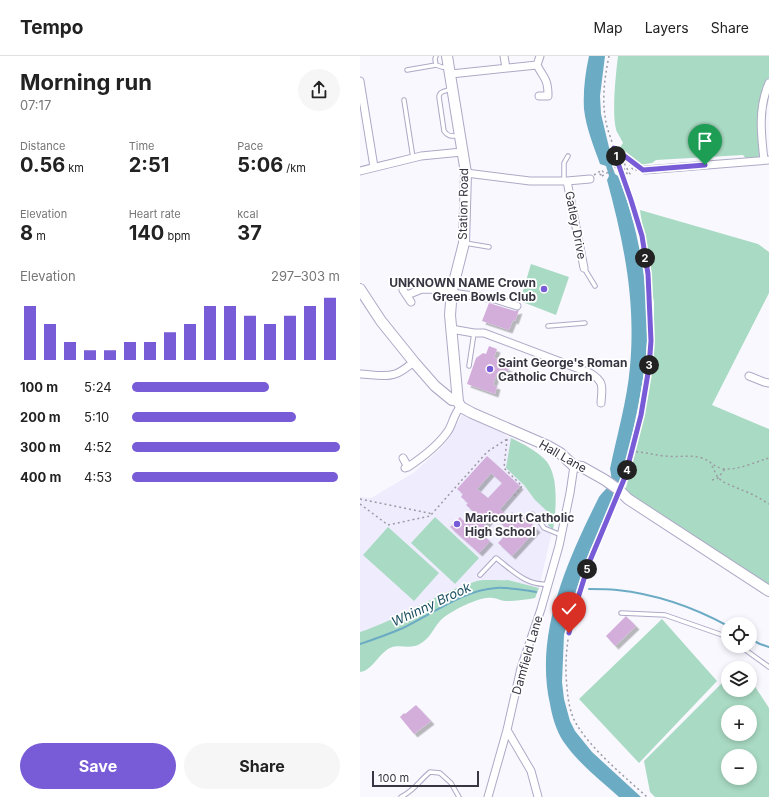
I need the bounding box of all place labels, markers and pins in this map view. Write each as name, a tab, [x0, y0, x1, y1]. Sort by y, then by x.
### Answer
pin	[688, 124, 722, 165]
pin: 1	[606, 146, 626, 166]
pin: 2	[635, 248, 655, 268]
place label: UNKNOWN NAME Crown Green Bowls Club	[389, 275, 536, 304]
marker: UNKNOWN NAME Crown Green Bowls Club	[539, 284, 549, 294]
place label: Saint George's Roman Catholic Church	[498, 355, 627, 384]
pin: 3	[639, 355, 659, 375]
marker: Saint George's Roman Catholic Church	[485, 364, 495, 374]
pin: 4	[617, 460, 637, 480]
place label: Maricourt Catholic High School	[465, 510, 574, 539]
marker: Maricourt Catholic High School	[452, 519, 462, 529]
pin: 5	[577, 559, 597, 579]
pin	[552, 592, 586, 633]

